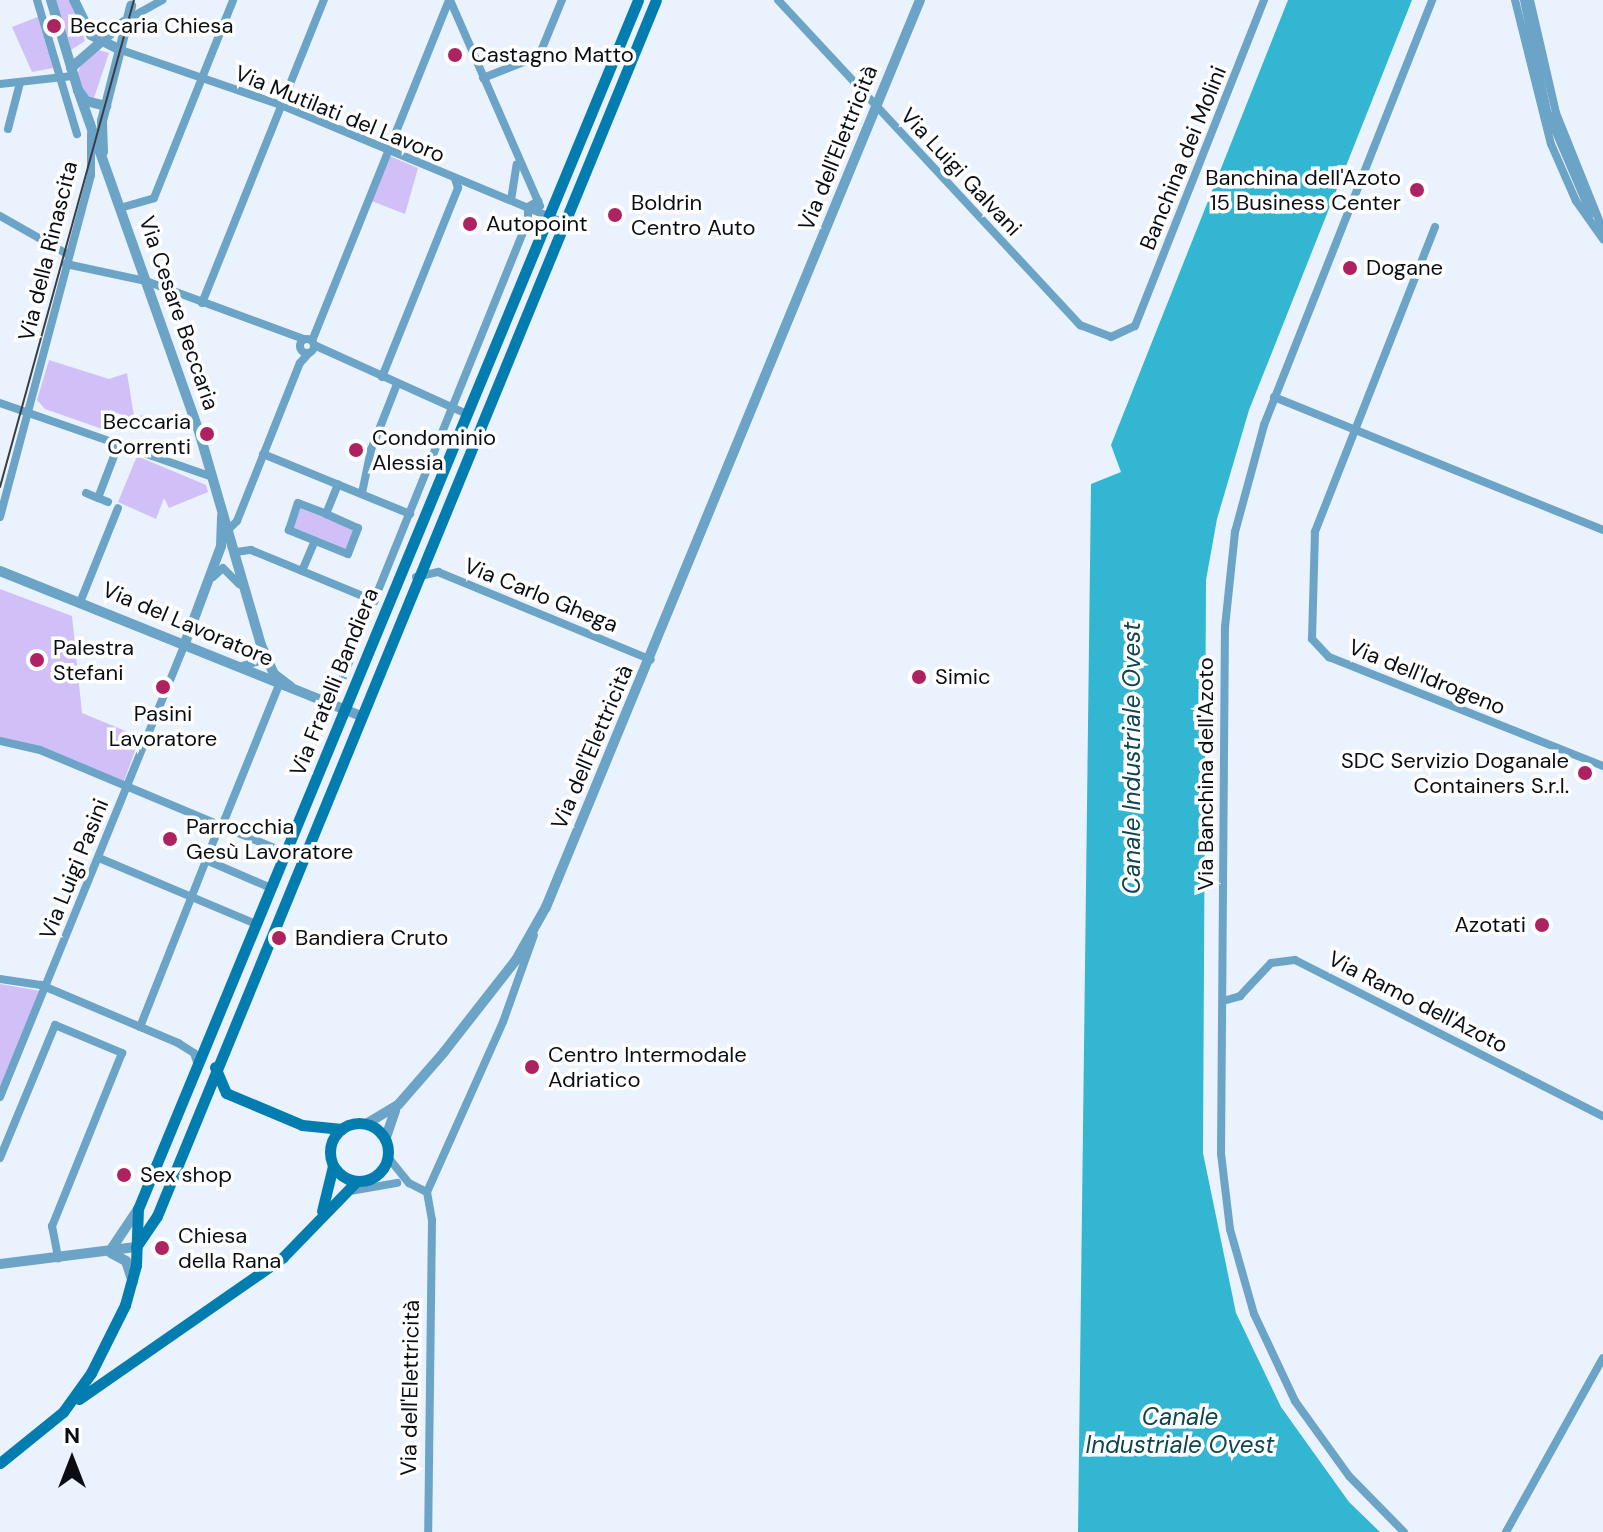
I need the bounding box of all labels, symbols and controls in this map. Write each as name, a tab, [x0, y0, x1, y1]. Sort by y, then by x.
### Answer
place label: Beccaria Chiesa	[70, 13, 233, 39]
marker: Beccaria Chiesa	[45, 17, 63, 35]
place label: Castagno Matto	[471, 42, 634, 68]
marker: Castagno Matto	[446, 46, 464, 64]
street label: Via Mutilati del Lavoro	[231, 60, 449, 168]
street label: Via dell'Elettricità	[793, 61, 883, 235]
street label: Banchina dei Molini	[1134, 62, 1232, 254]
street label: Via Luigi Galvani	[895, 103, 1027, 241]
street label: Via della Rinascita	[13, 158, 83, 344]
place label: Banchina dell'Azoto 15 Business Center	[1205, 164, 1401, 216]
marker: Banchina dell'Azoto 15 Business Center	[1408, 181, 1426, 199]
place label: Boldrin Centro Auto	[631, 189, 755, 240]
marker: Boldrin Centro Auto	[606, 206, 624, 224]
place label: Autopoint	[486, 211, 588, 237]
street label: Via Cesare Beccaria	[133, 213, 225, 413]
marker: Autopoint	[461, 215, 479, 233]
place label: Dogane	[1366, 255, 1443, 281]
marker: Dogane	[1341, 259, 1359, 277]
place label: Beccaria Correnti	[103, 408, 191, 460]
place label: Condominio Alessia	[372, 424, 496, 476]
marker: Beccaria Correnti	[198, 425, 216, 443]
marker: Condominio Alessia	[347, 441, 365, 459]
street label: Via Carlo Ghega	[460, 552, 622, 638]
street label: Via del Lavoratore	[98, 576, 278, 672]
street label: Via Fratelli Bandiera	[284, 584, 384, 780]
water label: Canale Industriale Ovest	[1118, 622, 1146, 894]
place label: Palestra Stefani	[53, 634, 134, 686]
street label: Via dell'Idrogeno	[1345, 634, 1509, 720]
marker: Palestra Stefani	[28, 651, 46, 669]
street label: Via Banchina dell'Azoto	[1193, 657, 1219, 891]
street label: Via dell'Elettricità	[545, 661, 639, 833]
place label: Simic	[935, 664, 991, 690]
marker: Simic	[910, 668, 928, 686]
marker: Pasini Lavoratore	[154, 678, 172, 696]
place label: Pasini Lavoratore	[109, 700, 217, 752]
place label: SDC Servizio Doganale Containers S.r.l.	[1341, 747, 1569, 798]
marker: SDC Servizio Doganale Containers S.r.l.	[1576, 764, 1594, 782]
street label: Via Luigi Pasini	[34, 795, 114, 943]
place label: Parrocchia Gesù Lavoratore	[186, 813, 353, 864]
marker: Parrocchia Gesù Lavoratore	[161, 830, 179, 848]
place label: Azotati	[1455, 912, 1526, 938]
marker: Azotati	[1533, 916, 1551, 934]
place label: Bandiera Cruto	[295, 925, 448, 951]
marker: Bandiera Cruto	[270, 929, 288, 947]
street label: Via Ramo dell'Azoto	[1324, 945, 1512, 1059]
place label: Centro Intermodale Adriatico	[548, 1041, 747, 1092]
marker: Centro Intermodale Adriatico	[523, 1058, 541, 1076]
place label: Sex shop	[140, 1162, 232, 1188]
marker: Sex shop	[115, 1166, 133, 1184]
place label: Chiesa della Rana	[178, 1222, 281, 1274]
marker: Chiesa della Rana	[153, 1239, 171, 1257]
street label: Via dell'Elettricità	[395, 1300, 425, 1476]
water label: Canale Industriale Ovest	[1086, 1403, 1274, 1459]
north arrow	[32, 1420, 112, 1500]
text: N	[64, 1421, 80, 1450]

